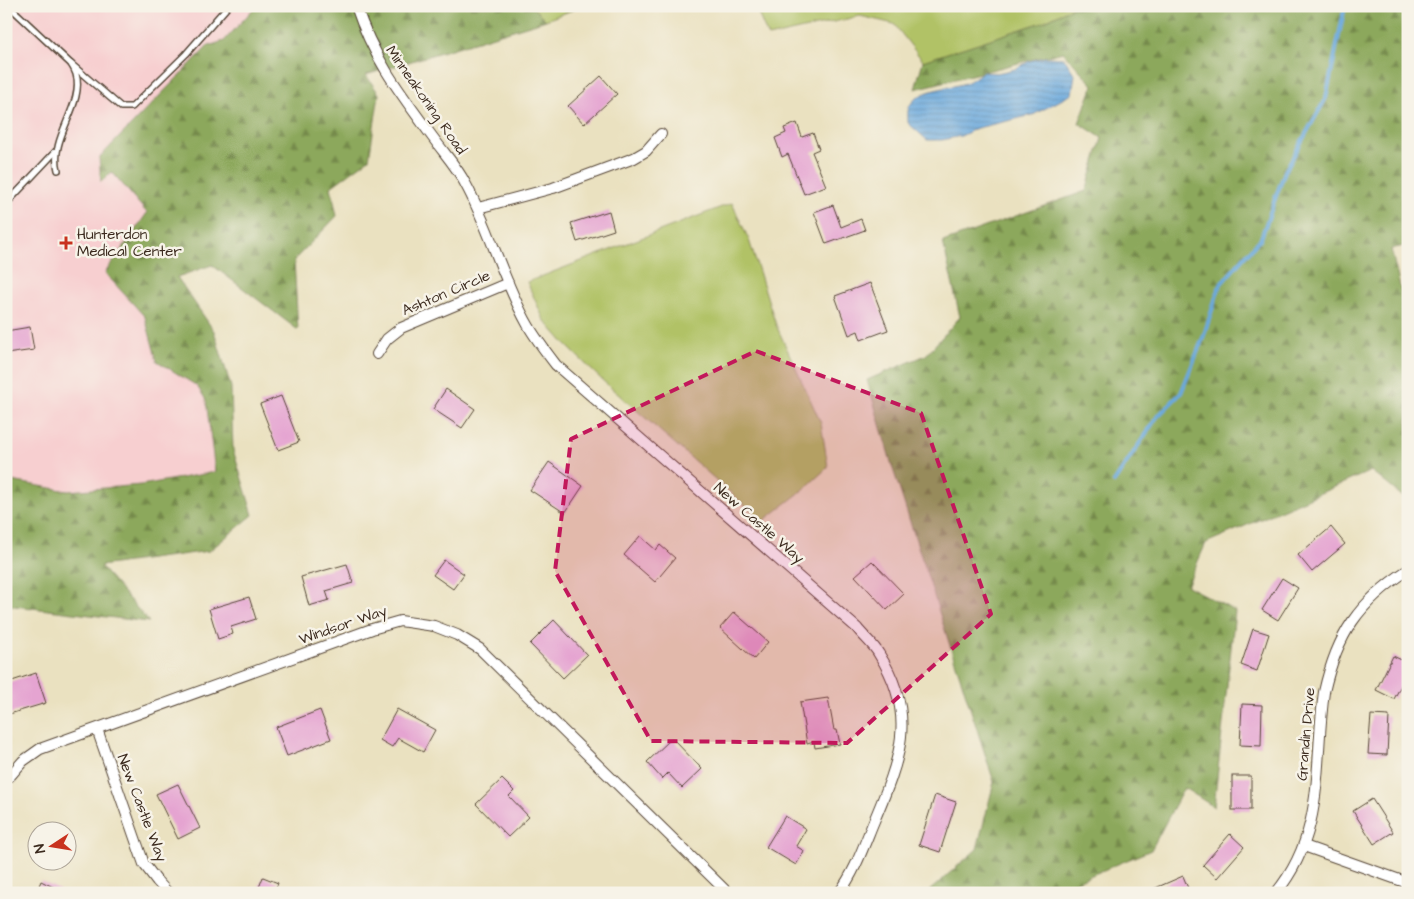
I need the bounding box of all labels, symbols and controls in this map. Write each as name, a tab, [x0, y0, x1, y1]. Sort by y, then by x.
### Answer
street label: Minneakoning Road	[380, 41, 472, 159]
place label: Hunterdon Medical Center	[77, 224, 182, 262]
marker: Hunterdon Medical Center	[59, 236, 73, 250]
street label: Ashton Circle	[399, 265, 493, 321]
street label: New Castle Way	[708, 478, 809, 569]
street label: Windsor Way	[296, 600, 390, 651]
street label: Grandin Drive	[1291, 687, 1321, 781]
street label: New Castle Way	[111, 751, 172, 865]
north arrow	[28, 822, 78, 872]
text: N	[30, 842, 51, 855]

